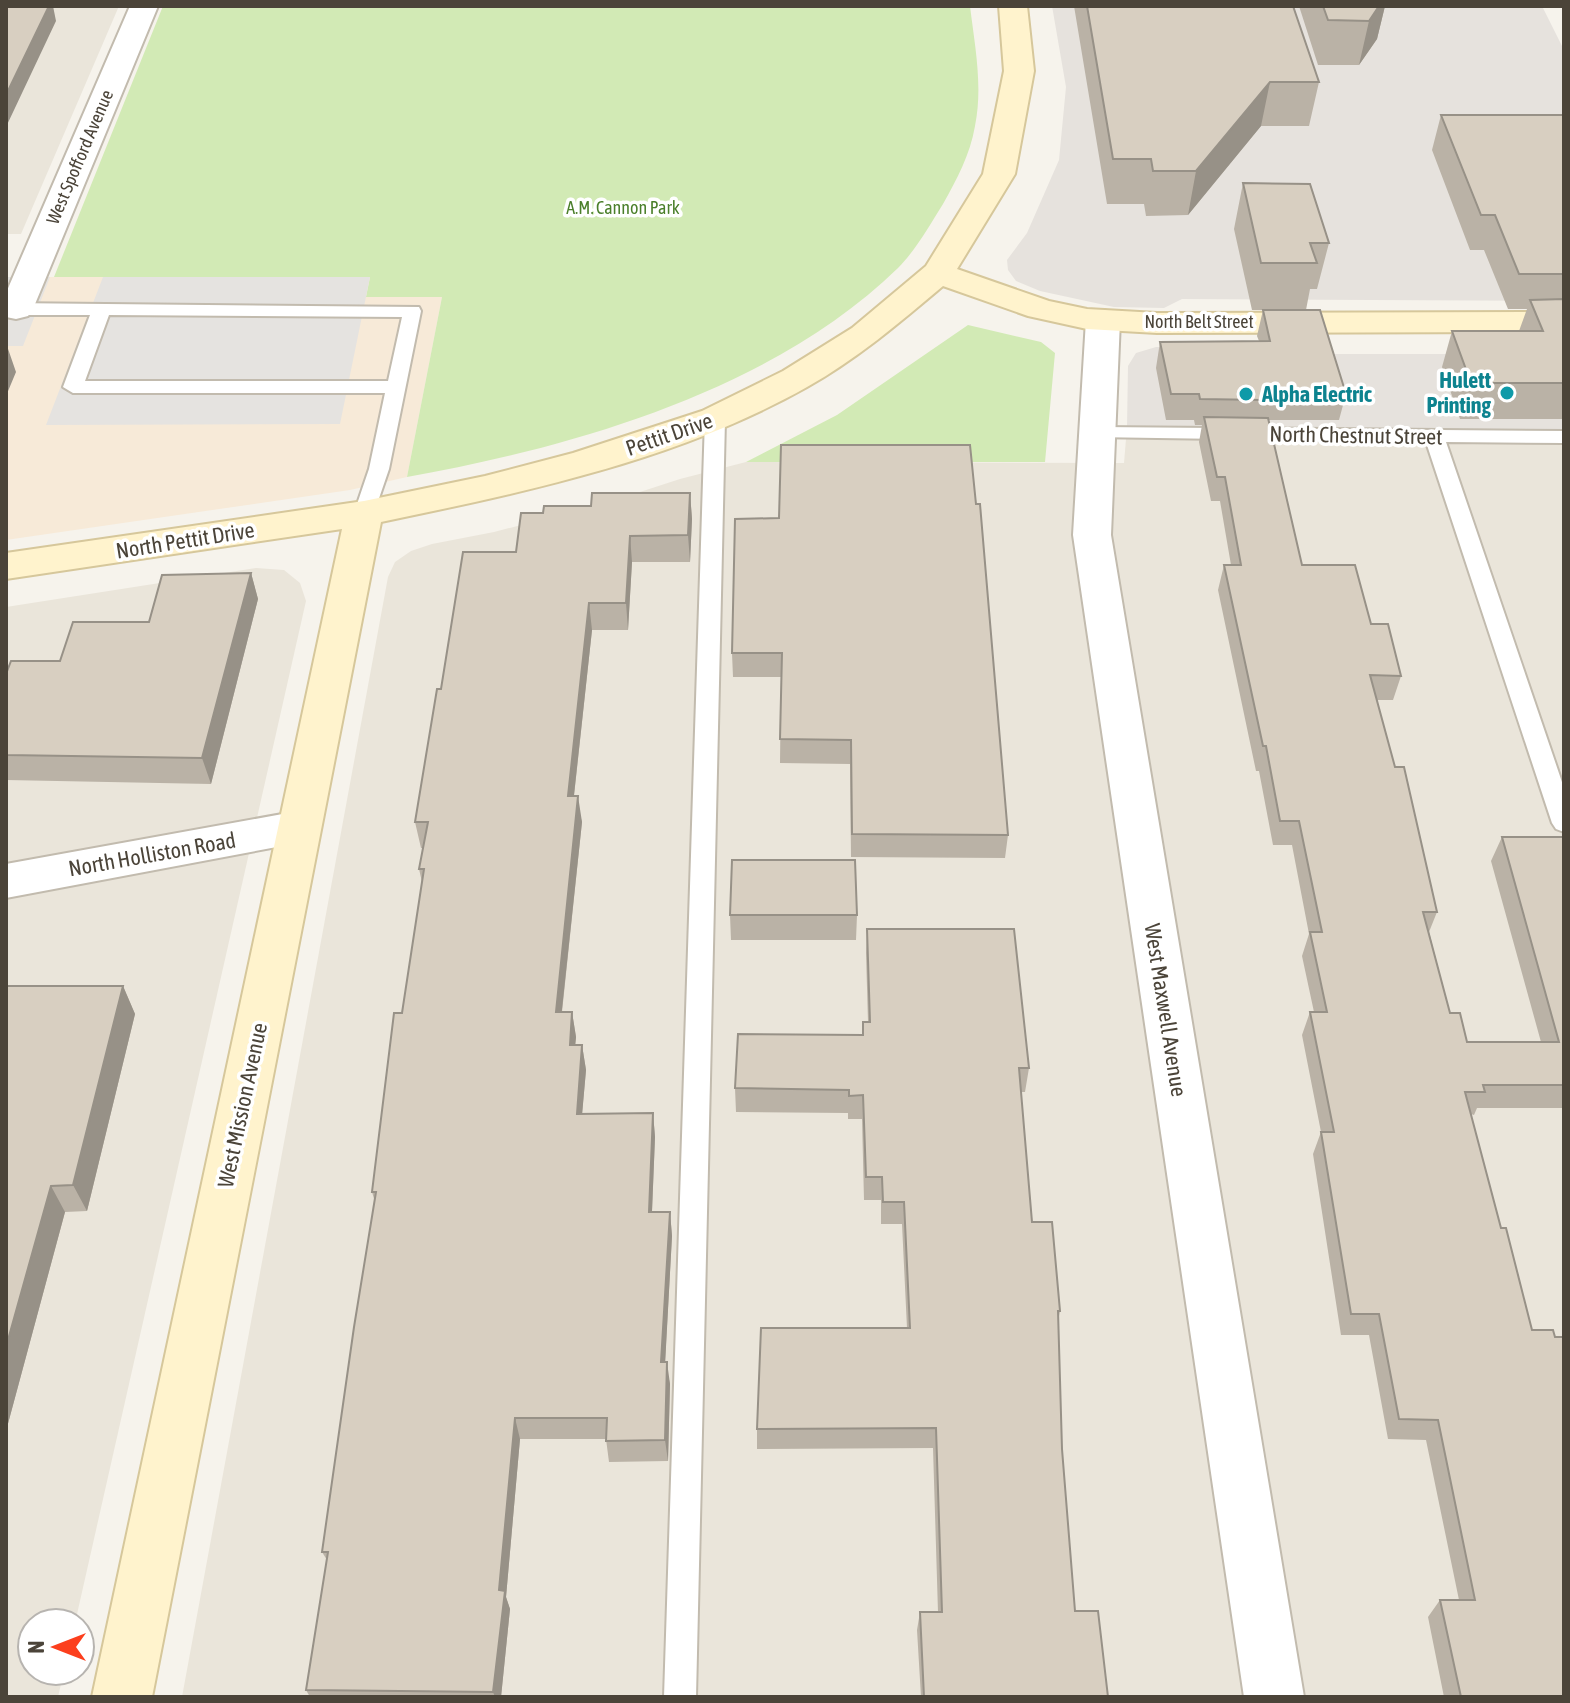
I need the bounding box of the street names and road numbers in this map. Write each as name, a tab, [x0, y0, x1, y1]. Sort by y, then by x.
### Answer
street label: West Spofford Avenue	[42, 87, 117, 227]
street label: North Belt Street	[1144, 311, 1254, 332]
street label: Pettit Drive	[622, 407, 716, 461]
street label: North Chestnut Street	[1269, 420, 1443, 450]
street label: North Pettit Drive	[114, 516, 256, 564]
street label: North Holliston Road	[66, 826, 238, 882]
street label: West Maxwell Avenue	[1139, 922, 1193, 1098]
street label: West Mission Avenue	[212, 1020, 272, 1190]

